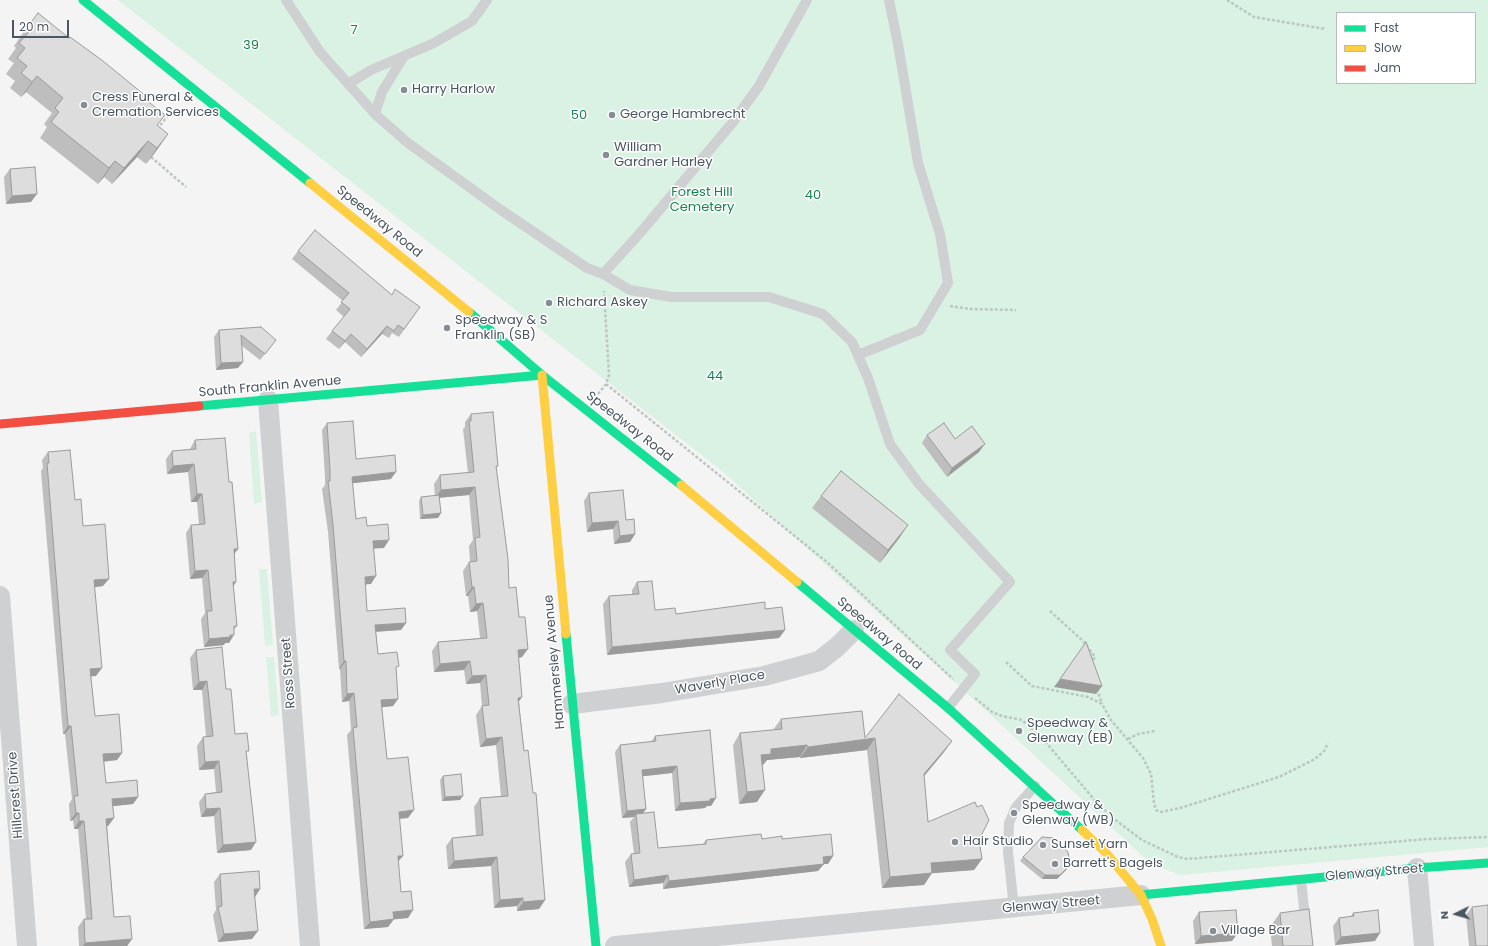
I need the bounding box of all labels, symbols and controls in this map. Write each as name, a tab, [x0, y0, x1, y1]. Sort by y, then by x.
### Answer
scale bar	[14, 12, 71, 38]
legend	[1336, 12, 1476, 84]
text: 20 m	[19, 18, 49, 35]
text: Fast	[1374, 19, 1399, 36]
park label: 7	[350, 23, 358, 39]
park label: 39	[243, 38, 259, 54]
text: Slow	[1374, 39, 1402, 56]
text: Jam	[1374, 59, 1401, 76]
place label: Harry Harlow	[412, 82, 495, 98]
marker: Harry Harlow	[399, 85, 409, 95]
place label: Cress Funeral & Cremation Services	[92, 90, 219, 121]
marker: Cress Funeral & Cremation Services	[79, 100, 89, 110]
place label: George Hambrecht	[620, 107, 745, 123]
park label: 50	[571, 108, 587, 124]
marker: George Hambrecht	[607, 110, 617, 120]
place label: William Gardner Harley	[614, 140, 712, 171]
marker: William Gardner Harley	[601, 150, 611, 160]
street label: Speedway Road	[333, 183, 425, 261]
park label: Forest Hill Cemetery	[670, 185, 734, 216]
park label: 40	[805, 188, 821, 204]
place label: Richard Askey	[557, 295, 648, 311]
marker: Richard Askey	[544, 298, 554, 308]
place label: Speedway & S Franklin (SB)	[455, 313, 547, 344]
marker: Speedway & S Franklin (SB)	[442, 323, 452, 333]
park label: 44	[707, 369, 723, 385]
street label: South Franklin Avenue	[198, 373, 342, 401]
street label: Speedway Road	[583, 388, 675, 466]
street label: Hammersley Avenue	[541, 594, 569, 730]
street label: Speedway Road	[834, 594, 924, 674]
street label: Ross Street	[279, 637, 299, 709]
street label: Waverly Place	[674, 667, 766, 699]
place label: Speedway & Glenway (EB)	[1027, 716, 1113, 747]
marker: Speedway & Glenway (EB)	[1014, 726, 1024, 736]
street label: Hillcrest Drive	[5, 751, 27, 839]
place label: Speedway & Glenway (WB)	[1022, 798, 1114, 829]
marker: Speedway & Glenway (WB)	[1009, 808, 1019, 818]
place label: Hair Studio	[963, 834, 1033, 850]
marker: Hair Studio	[950, 837, 960, 847]
place label: Sunset Yarn	[1051, 837, 1128, 853]
marker: Sunset Yarn	[1038, 840, 1048, 850]
place label: Barrett's Bagels	[1063, 856, 1163, 872]
marker: Barrett's Bagels	[1050, 859, 1060, 869]
street label: Glenway Street	[1325, 861, 1423, 885]
street label: Glenway Street	[1002, 893, 1100, 917]
north arrow	[1436, 894, 1476, 934]
text: N	[1436, 910, 1452, 920]
place label: Village Bar	[1221, 923, 1290, 939]
marker: Village Bar	[1208, 926, 1218, 936]

